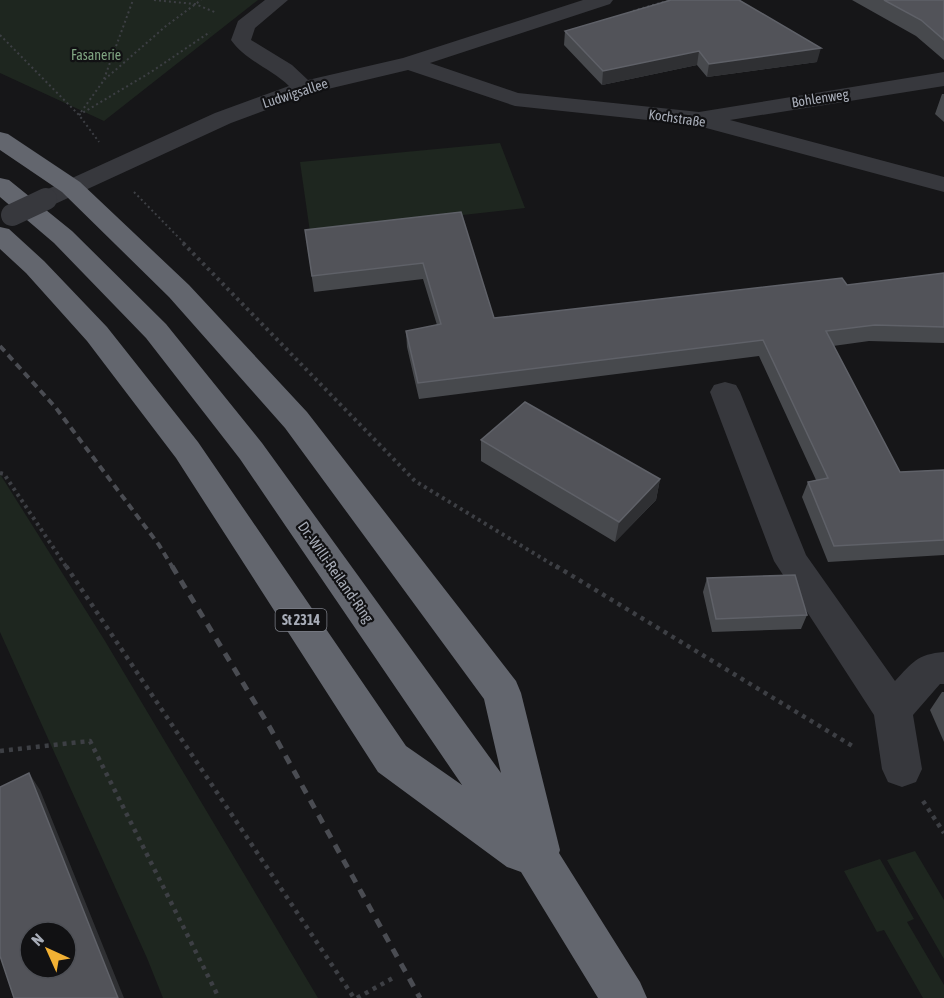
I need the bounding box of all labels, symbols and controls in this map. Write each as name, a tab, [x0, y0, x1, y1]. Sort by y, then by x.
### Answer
park label: Fasanerie	[71, 47, 121, 63]
street label: Ludwigsallee	[260, 75, 330, 111]
street label: Bohlenweg	[790, 86, 850, 110]
street label: Kochstraße	[647, 106, 707, 130]
street label: Dr.-Willi-Reiland-Ring	[295, 518, 378, 626]
road number: St 2314	[276, 609, 326, 631]
north arrow	[18, 920, 78, 980]
text: N	[28, 930, 47, 949]

